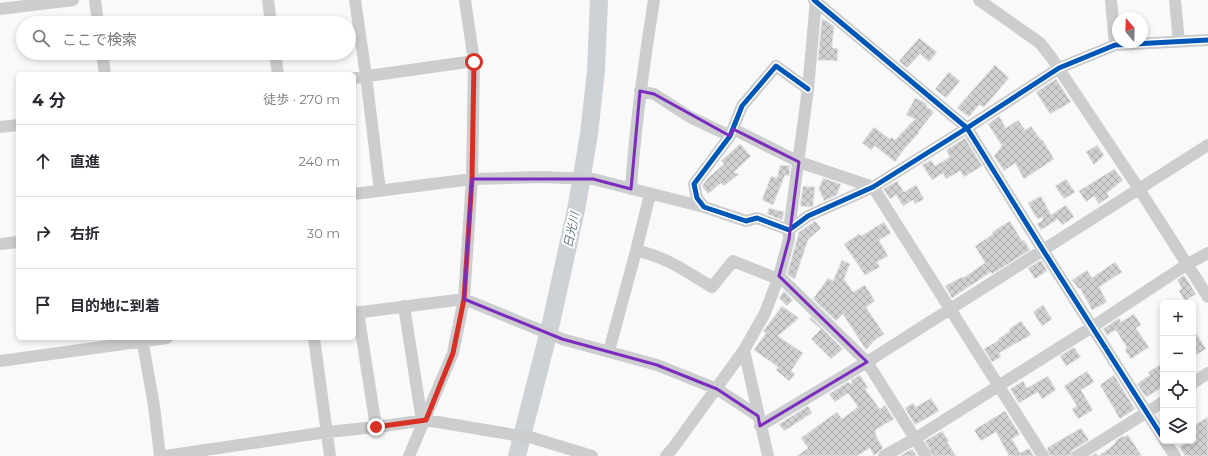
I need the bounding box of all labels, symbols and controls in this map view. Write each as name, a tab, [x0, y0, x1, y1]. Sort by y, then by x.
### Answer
north arrow	[1112, 12, 1148, 48]
search box	[16, 16, 356, 60]
icon: search	[30, 27, 52, 49]
text: ここで検索	[62, 30, 137, 49]
route start	[465, 53, 483, 71]
text: 4 分	[32, 90, 66, 110]
text: 徒歩 · 270 m	[263, 91, 340, 107]
icon: ahead	[32, 150, 54, 172]
text: 直進	[70, 152, 100, 171]
text: 240 m	[299, 153, 340, 169]
water label: 日光川	[560, 209, 582, 249]
icon: right	[32, 222, 54, 244]
text: 右折	[70, 224, 100, 243]
text: 30 m	[307, 225, 340, 241]
icon: arrive	[32, 294, 54, 316]
text: 目的地に到着	[70, 296, 160, 315]
map controls	[1160, 300, 1196, 444]
button: +	[1160, 300, 1196, 336]
button: −	[1160, 336, 1196, 372]
button: locate	[1160, 372, 1196, 408]
button: layers	[1160, 408, 1196, 444]
route end	[367, 418, 385, 436]

